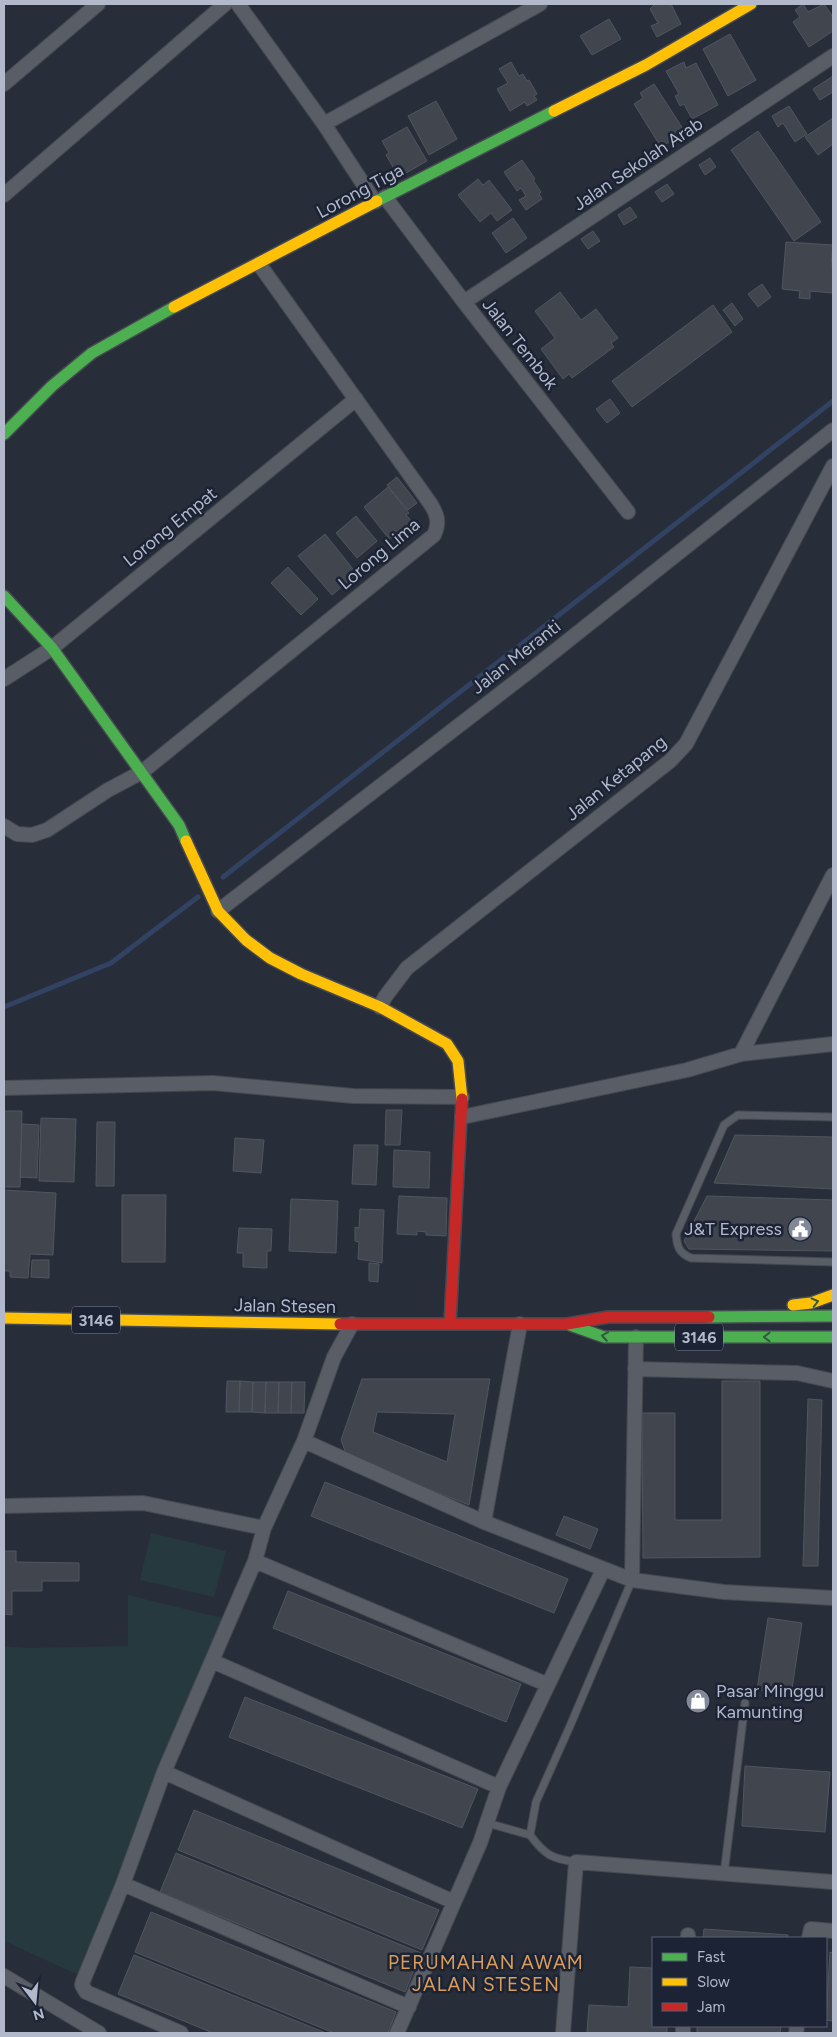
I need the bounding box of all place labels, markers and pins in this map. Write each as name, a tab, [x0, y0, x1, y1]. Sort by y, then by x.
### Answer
public building icon: J&T Express	[787, 1216, 813, 1242]
place label: J&T Express	[684, 1218, 782, 1240]
place label: Pasar Minggu Kamunting	[716, 1680, 824, 1723]
shop icon: Pasar Minggu Kamunting	[685, 1688, 711, 1714]

